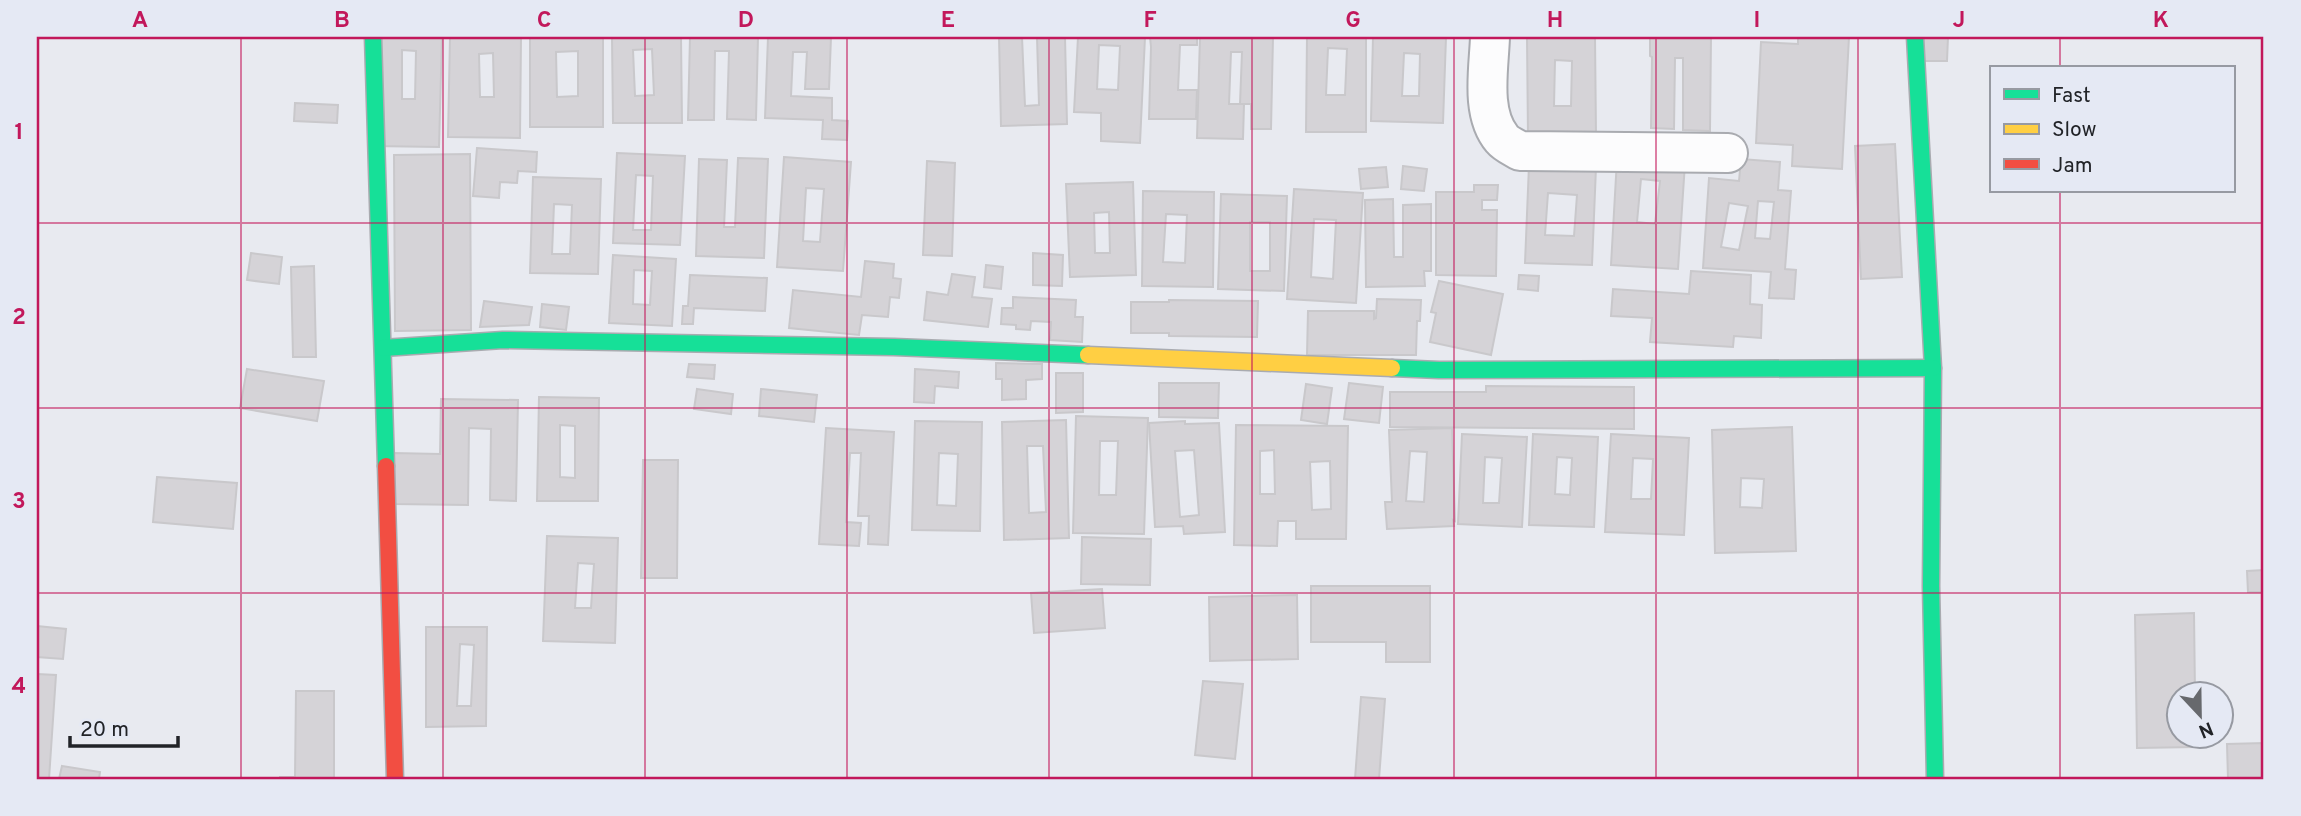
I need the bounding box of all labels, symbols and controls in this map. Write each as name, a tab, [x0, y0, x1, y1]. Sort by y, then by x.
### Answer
text: A	[132, 7, 148, 36]
text: B	[334, 7, 350, 36]
text: C	[537, 7, 551, 36]
text: D	[738, 7, 754, 36]
text: E	[941, 7, 955, 36]
text: F	[1143, 7, 1157, 36]
text: G	[1345, 7, 1361, 36]
text: H	[1547, 7, 1563, 36]
text: I	[1754, 7, 1760, 36]
text: J	[1953, 7, 1965, 36]
text: K	[2153, 7, 2169, 36]
legend	[1990, 66, 2234, 192]
text: Fast	[2052, 83, 2091, 110]
text: Slow	[2052, 117, 2097, 144]
text: 1	[14, 119, 24, 148]
text: Jam	[2052, 153, 2093, 180]
text: 2	[12, 304, 26, 333]
text: 3	[12, 488, 26, 517]
text: 4	[12, 673, 26, 702]
north arrow	[2164, 680, 2234, 750]
scale bar	[70, 704, 178, 748]
text: N	[2195, 715, 2216, 743]
text: 20 m	[80, 717, 129, 744]

